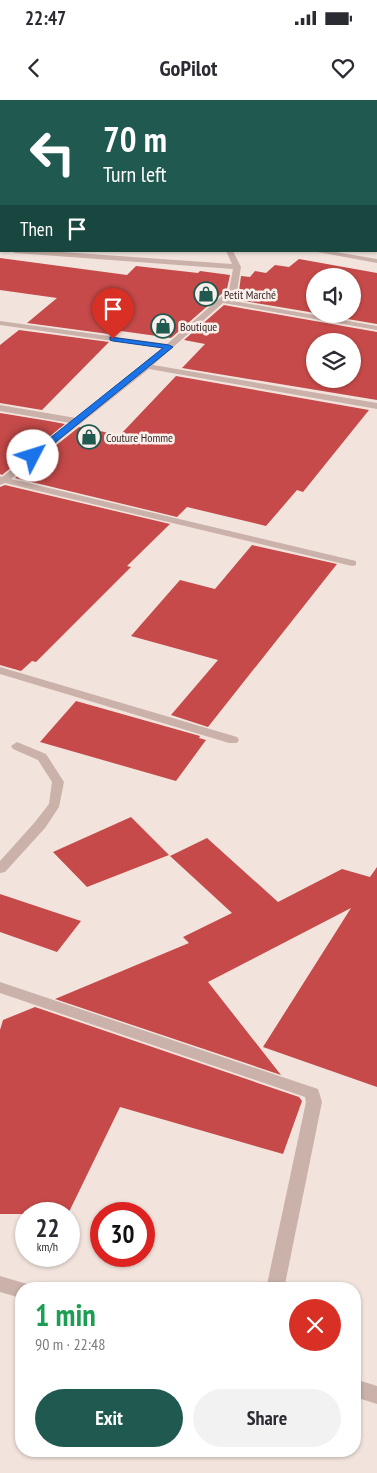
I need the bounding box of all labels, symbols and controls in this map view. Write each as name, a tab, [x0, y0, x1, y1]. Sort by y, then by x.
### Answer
text: 22:47	[25, 6, 66, 30]
icon: back	[20, 54, 48, 82]
text: GoPilot	[160, 54, 217, 82]
icon: heart	[329, 54, 357, 82]
text: 70 m	[103, 116, 167, 162]
icon: left	[20, 120, 85, 185]
text: Turn left	[103, 160, 167, 188]
icon: arrive	[63, 215, 91, 243]
text: Then	[20, 217, 53, 241]
map controls	[306, 268, 361, 388]
button: sound	[306, 268, 361, 323]
shop icon: Petit Marché	[193, 281, 219, 307]
place label: Petit Marché	[224, 287, 276, 302]
pin	[92, 288, 134, 339]
icon: arrive	[99, 295, 127, 323]
shop icon: Boutique	[150, 313, 176, 339]
place label: Boutique	[180, 319, 217, 334]
button: layers	[306, 333, 361, 388]
shop icon: Couture Homme	[76, 424, 102, 450]
position arrow	[6, 429, 58, 481]
place label: Couture Homme	[106, 430, 173, 445]
speed limit sign: 30	[90, 1202, 155, 1267]
text: 22	[36, 1212, 59, 1244]
text: km/h	[37, 1239, 58, 1254]
text: 1 min	[35, 1295, 96, 1334]
button: close	[289, 1299, 341, 1351]
text: 90 m · 22:48	[35, 1334, 106, 1354]
button: Exit	[35, 1389, 183, 1447]
button: Share	[193, 1389, 341, 1447]

